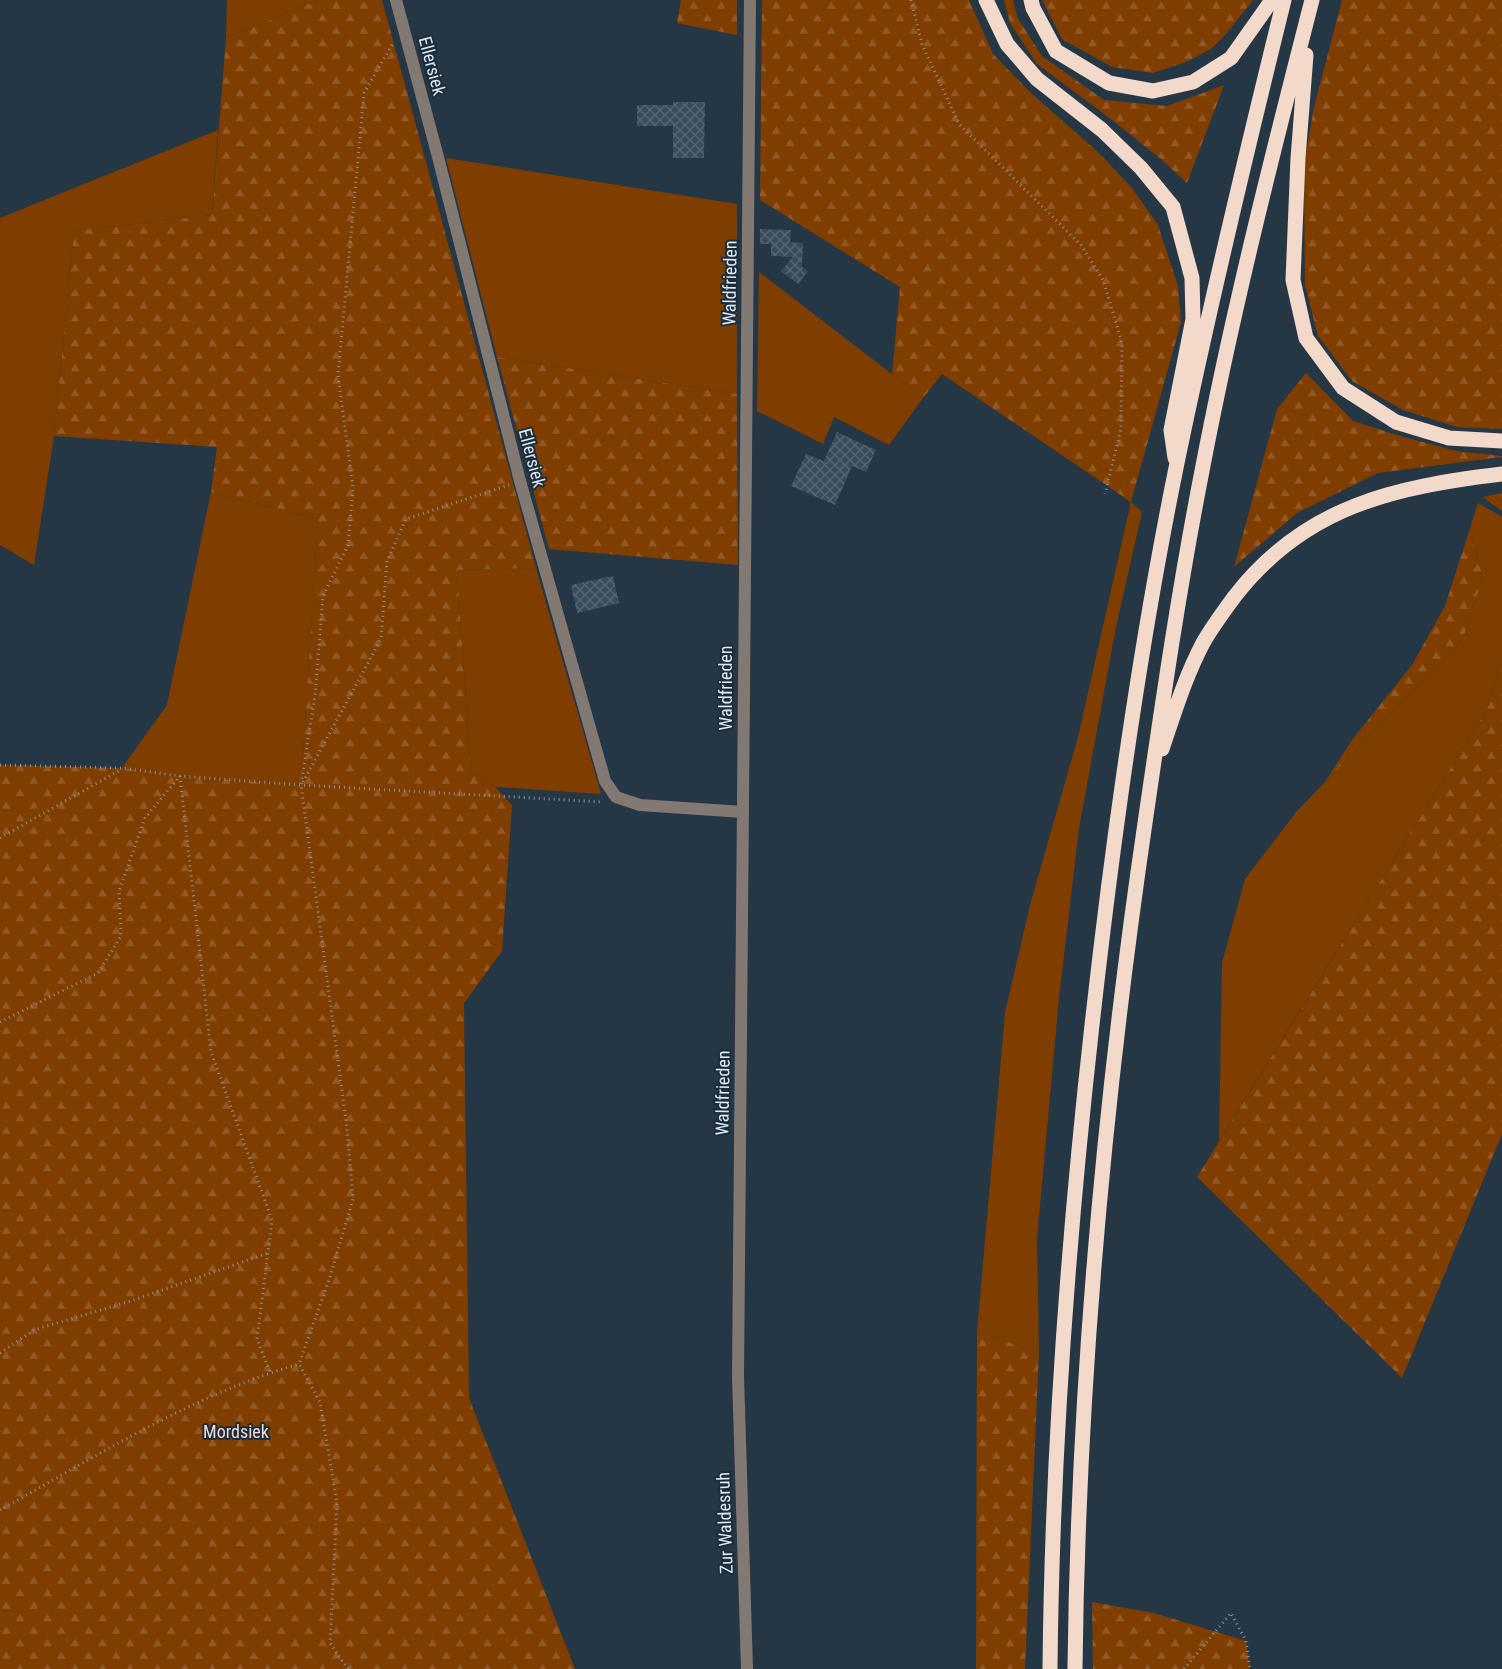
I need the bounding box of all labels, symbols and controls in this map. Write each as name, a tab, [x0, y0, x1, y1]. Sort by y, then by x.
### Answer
street label: Ellersiek	[415, 34, 450, 98]
street label: Waldfrieden	[718, 240, 741, 326]
street label: Ellersiek	[515, 426, 550, 490]
street label: Waldfrieden	[715, 646, 736, 730]
street label: Waldfrieden	[711, 1050, 734, 1136]
park label: Mordsiek	[203, 1421, 269, 1442]
street label: Zur Waldesruh	[712, 1472, 737, 1574]

